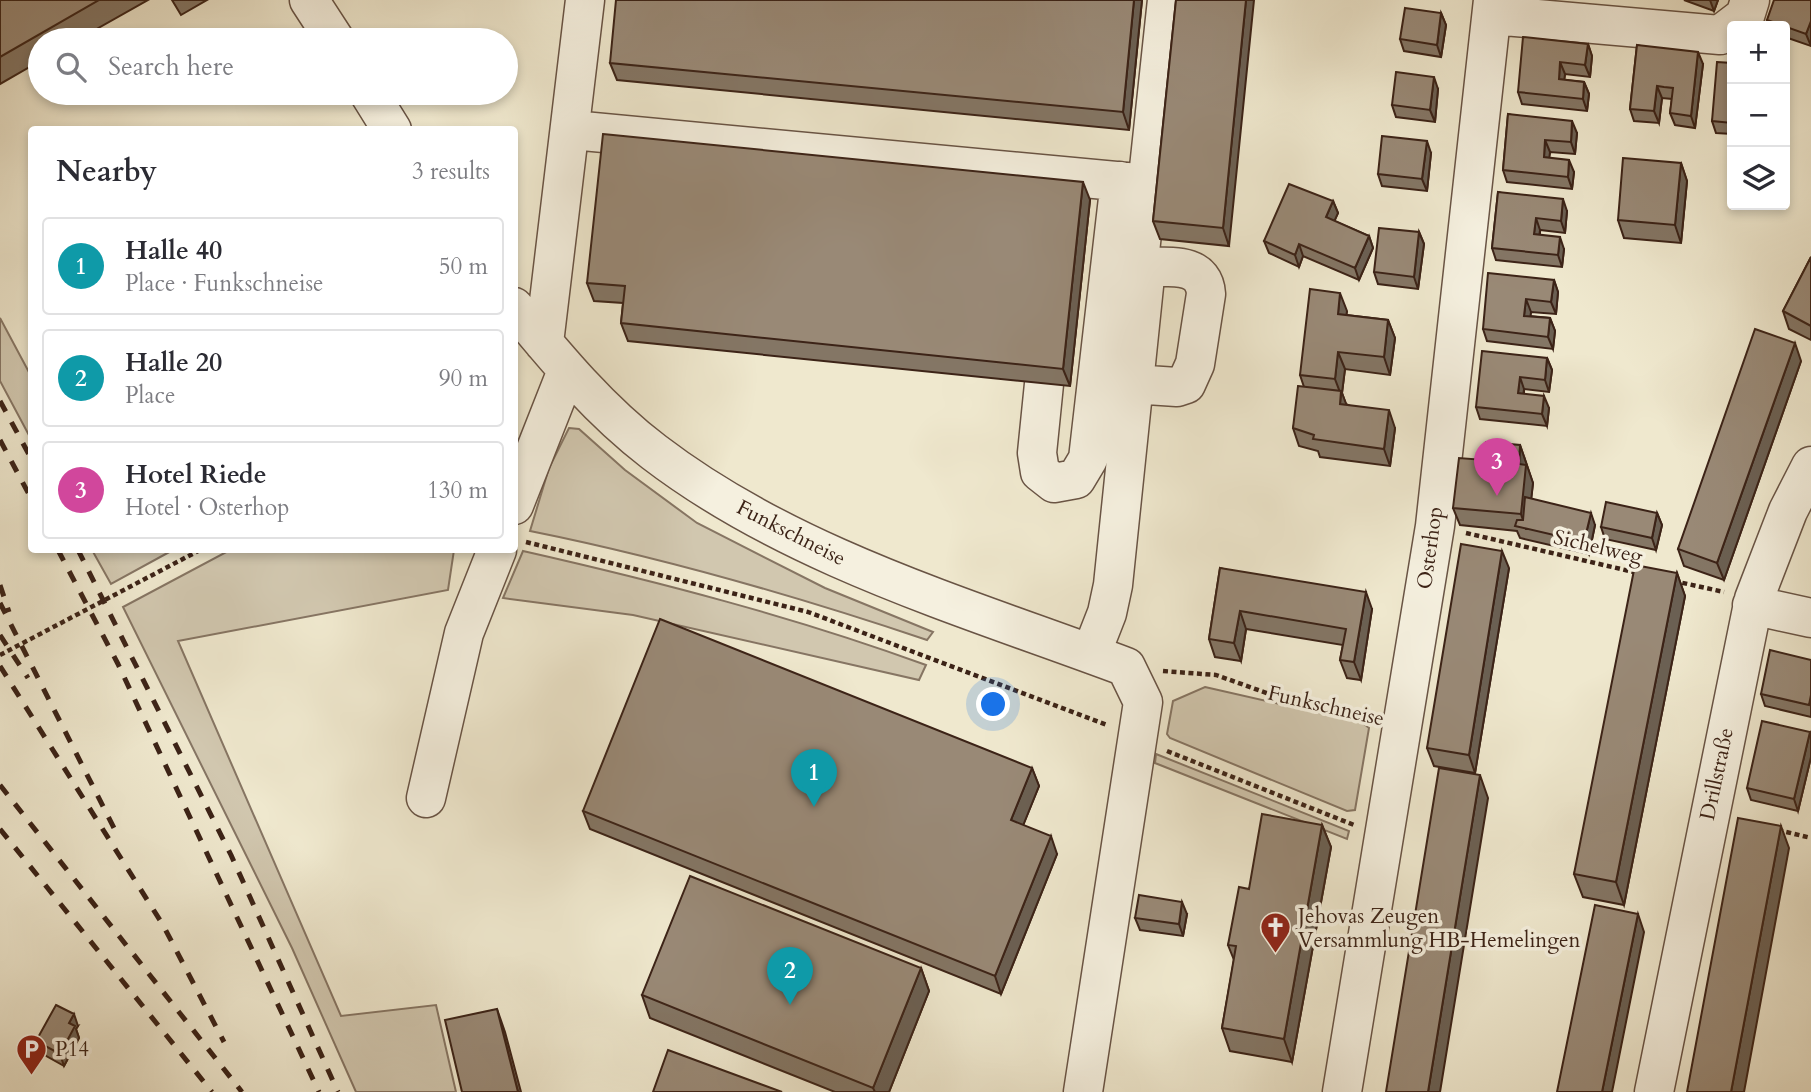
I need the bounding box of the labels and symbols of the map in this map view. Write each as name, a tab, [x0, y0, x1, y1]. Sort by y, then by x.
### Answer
pin: 3	[1474, 438, 1520, 496]
street label: Funkschneise	[732, 493, 850, 573]
street label: Osterhop	[1410, 505, 1450, 591]
street label: Sichelweg	[1551, 523, 1646, 571]
street label: Funkschneise	[1265, 679, 1387, 733]
your location	[976, 687, 1010, 721]
street label: Drillstraße	[1693, 725, 1741, 823]
pin: 1	[791, 749, 837, 807]
place label: Jehovas Zeugen Versammlung HB-Hemelingen	[1295, 902, 1581, 955]
church icon: Jehovas Zeugen Versammlung HB-Hemelingen	[1258, 911, 1292, 955]
pin: 2	[767, 947, 813, 1005]
parking icon: P14	[15, 1032, 49, 1076]
place label: P14	[55, 1035, 89, 1064]

